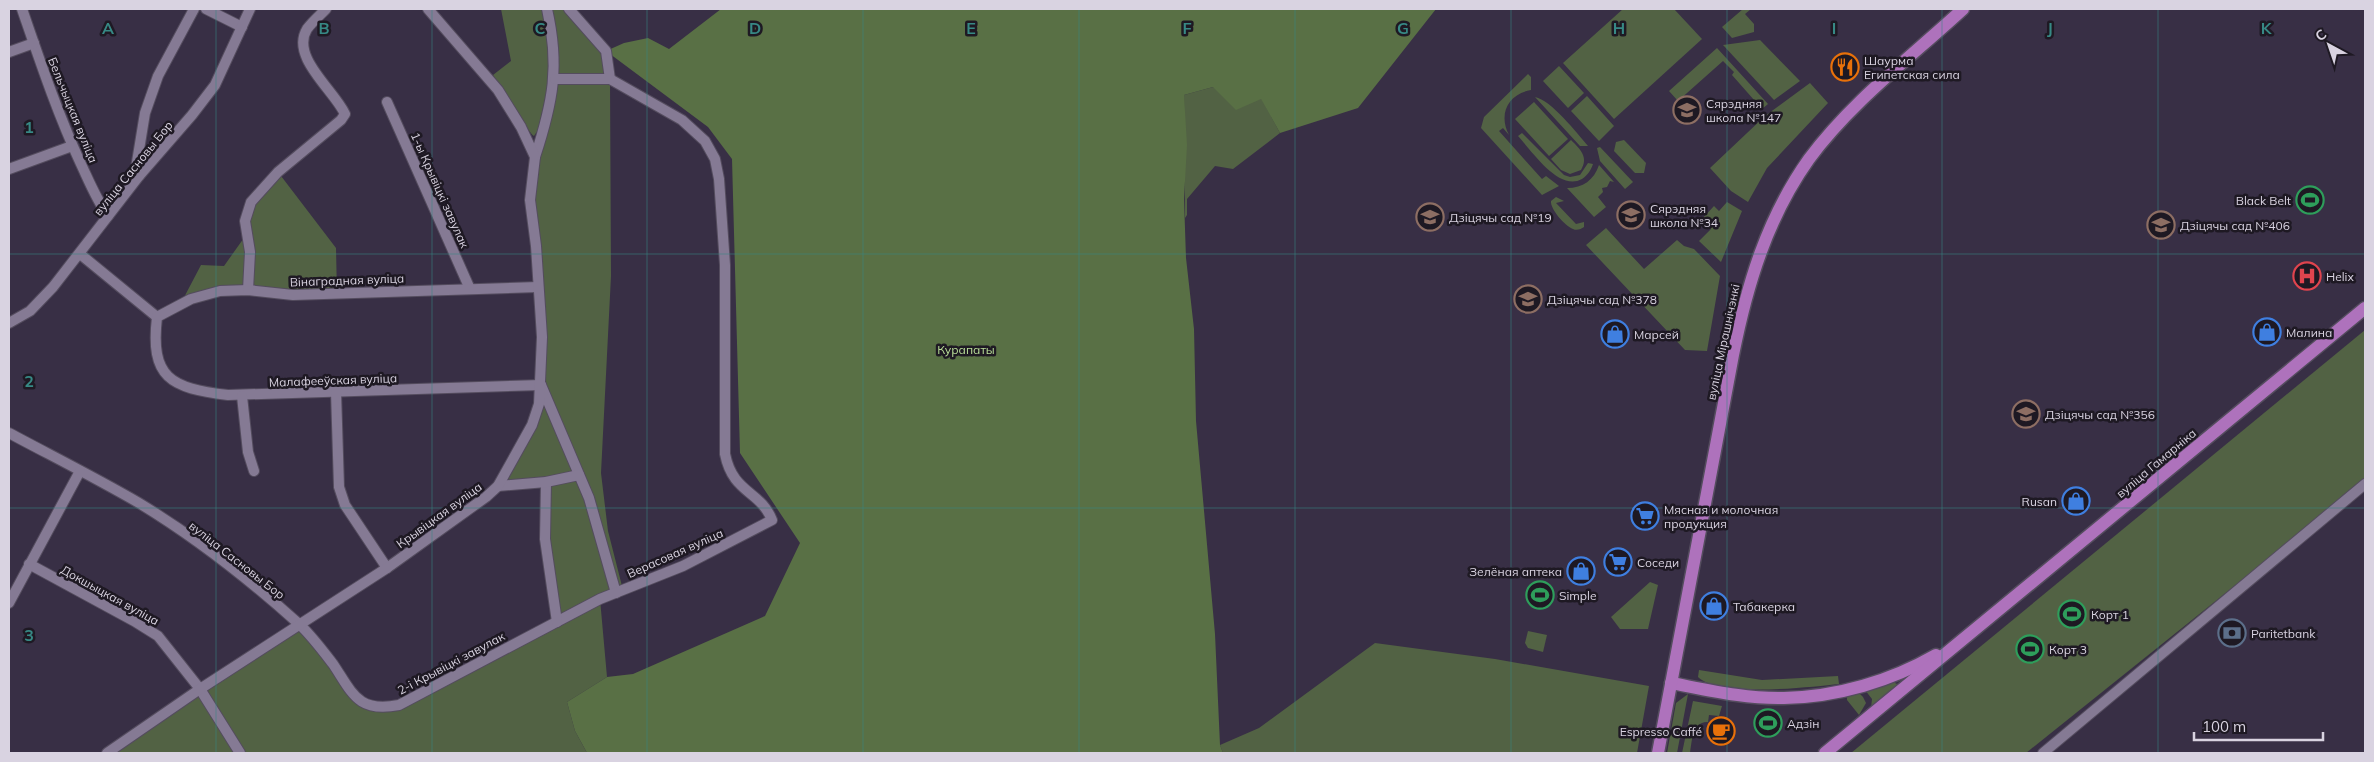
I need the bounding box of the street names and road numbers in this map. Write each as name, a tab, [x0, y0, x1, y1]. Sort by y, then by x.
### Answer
street label: Бельчыцкая вуліца	[45, 55, 101, 165]
street label: вуліца Сасновы Бор	[90, 118, 176, 218]
street label: 1-ы Крывіцкі завулак	[408, 130, 473, 251]
street label: Вінаградная вуліца	[289, 271, 405, 289]
street label: вуліца Мірашнічэнкі	[1703, 283, 1743, 401]
street label: Малафееўская вуліца	[269, 370, 397, 390]
street label: вуліца Гамарніка	[2113, 425, 2199, 501]
street label: Крывіцкая вуліца	[393, 479, 485, 551]
street label: вуліца Сасновы Бор	[186, 518, 288, 602]
street label: Верасовая вуліца	[625, 525, 725, 581]
street label: Докшыцкая вуліца	[58, 562, 162, 628]
street label: 2-і Крывіцкі завулак	[395, 628, 508, 698]

